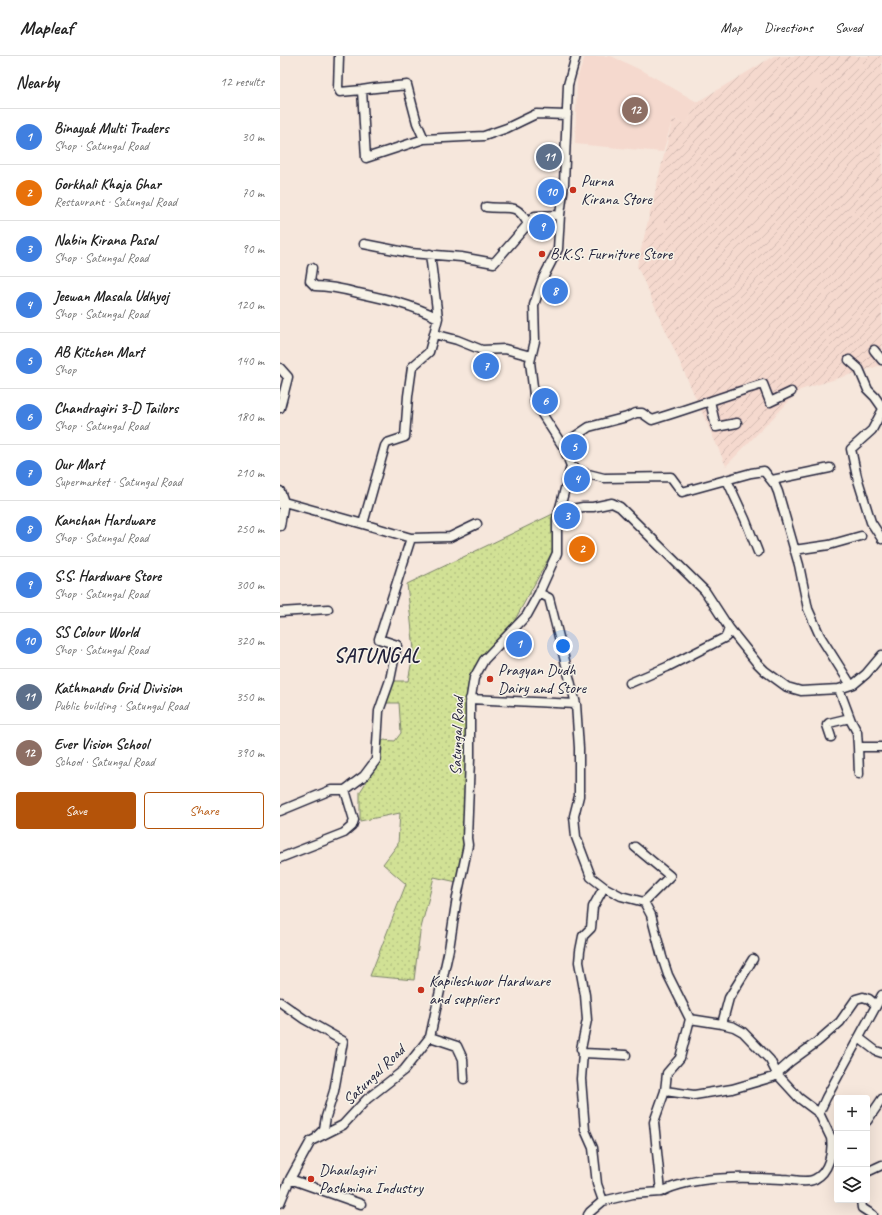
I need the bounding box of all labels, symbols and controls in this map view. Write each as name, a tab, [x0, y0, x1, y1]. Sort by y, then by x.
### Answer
text: Mapleaf	[20, 16, 73, 40]
text: Map	[721, 19, 742, 36]
text: Directions	[764, 19, 813, 36]
text: Saved	[835, 19, 862, 36]
text: Nearby	[16, 72, 59, 93]
text: 12 results	[220, 74, 264, 90]
pin: 12	[622, 95, 648, 125]
text: Binayak Multi Traders	[54, 119, 169, 138]
text: 1	[26, 129, 32, 145]
text: 30 m	[242, 129, 264, 145]
text: Shop · Satungal Road	[54, 138, 149, 154]
pin: 11	[536, 142, 562, 172]
place label: Purna Kirana Store	[581, 171, 653, 209]
text: Gorkhali Khaja Ghar	[54, 175, 161, 194]
pin: 10	[538, 177, 564, 207]
text: 2	[26, 185, 32, 201]
text: 70 m	[242, 185, 264, 201]
marker: Purna Kirana Store	[568, 185, 578, 195]
text: Restaurant · Satungal Road	[54, 194, 177, 210]
pin: 9	[529, 212, 555, 242]
text: Nabin Kirana Pasal	[54, 231, 157, 250]
text: 3	[26, 241, 32, 257]
text: 90 m	[242, 241, 264, 257]
place label: B.K.S. Furniture Store	[550, 244, 674, 264]
marker: B.K.S. Furniture Store	[537, 249, 547, 259]
text: Shop · Satungal Road	[54, 250, 149, 266]
pin: 8	[542, 276, 568, 306]
text: Jeewan Masala Udhyoj	[54, 287, 169, 306]
text: 4	[26, 297, 32, 313]
text: 120 m	[236, 297, 264, 313]
text: Shop · Satungal Road	[54, 306, 149, 322]
text: AB Kitchen Mart	[54, 343, 144, 362]
pin: 7	[473, 351, 499, 381]
text: 5	[26, 353, 32, 369]
text: 140 m	[236, 353, 264, 369]
text: Shop	[54, 362, 76, 378]
pin: 6	[532, 386, 558, 416]
text: Chandragiri 3-D Tailors	[54, 399, 178, 418]
text: 6	[26, 409, 32, 425]
text: 180 m	[236, 409, 264, 425]
text: Shop · Satungal Road	[54, 418, 149, 434]
pin: 5	[561, 432, 587, 462]
text: Our Mart	[54, 455, 104, 474]
pin: 4	[564, 464, 590, 494]
text: 7	[26, 465, 32, 481]
text: 210 m	[236, 465, 264, 481]
text: Supermarket · Satungal Road	[54, 474, 182, 490]
pin: 3	[554, 501, 580, 531]
text: Kanchan Hardware	[54, 511, 155, 530]
text: 8	[26, 521, 32, 537]
text: 250 m	[236, 521, 264, 537]
text: Shop · Satungal Road	[54, 530, 149, 546]
pin: 2	[569, 534, 595, 564]
text: S.S. Hardware Store	[54, 567, 161, 586]
text: 9	[26, 577, 32, 593]
text: 300 m	[236, 577, 264, 593]
text: Shop · Satungal Road	[54, 586, 149, 602]
text: SS Colour World	[54, 623, 138, 642]
pin: 1	[506, 629, 532, 659]
text: 10	[23, 633, 35, 649]
text: 320 m	[236, 633, 264, 649]
your location	[553, 636, 573, 656]
text: Shop · Satungal Road	[54, 642, 149, 658]
district label: SATUNGAL	[334, 643, 421, 668]
place label: Pragyan Dudh Dairy and Store	[498, 660, 588, 698]
marker: Pragyan Dudh Dairy and Store	[485, 674, 495, 684]
text: Kathmandu Grid Division	[54, 679, 182, 698]
text: 11	[23, 689, 35, 705]
text: 350 m	[236, 689, 264, 705]
street label: Satungal Road	[446, 694, 468, 776]
text: Public building · Satungal Road	[54, 698, 188, 714]
text: Ever Vision School	[54, 735, 149, 754]
text: 12	[23, 745, 35, 761]
text: 390 m	[236, 745, 264, 761]
text: School · Satungal Road	[54, 754, 155, 770]
button: Save	[16, 792, 136, 829]
button: Share	[144, 792, 264, 829]
place label: Kapileshwor Hardware and suppliers	[429, 971, 552, 1009]
marker: Kapileshwor Hardware and suppliers	[416, 985, 426, 995]
street label: Satungal Road	[339, 1039, 411, 1110]
map controls	[834, 1095, 870, 1203]
button: +	[834, 1095, 870, 1131]
button: −	[834, 1131, 870, 1167]
place label: Dhaulagiri Pashmina Industry	[319, 1160, 424, 1198]
button: layers	[834, 1167, 870, 1203]
marker: Dhaulagiri Pashmina Industry	[306, 1174, 316, 1184]

